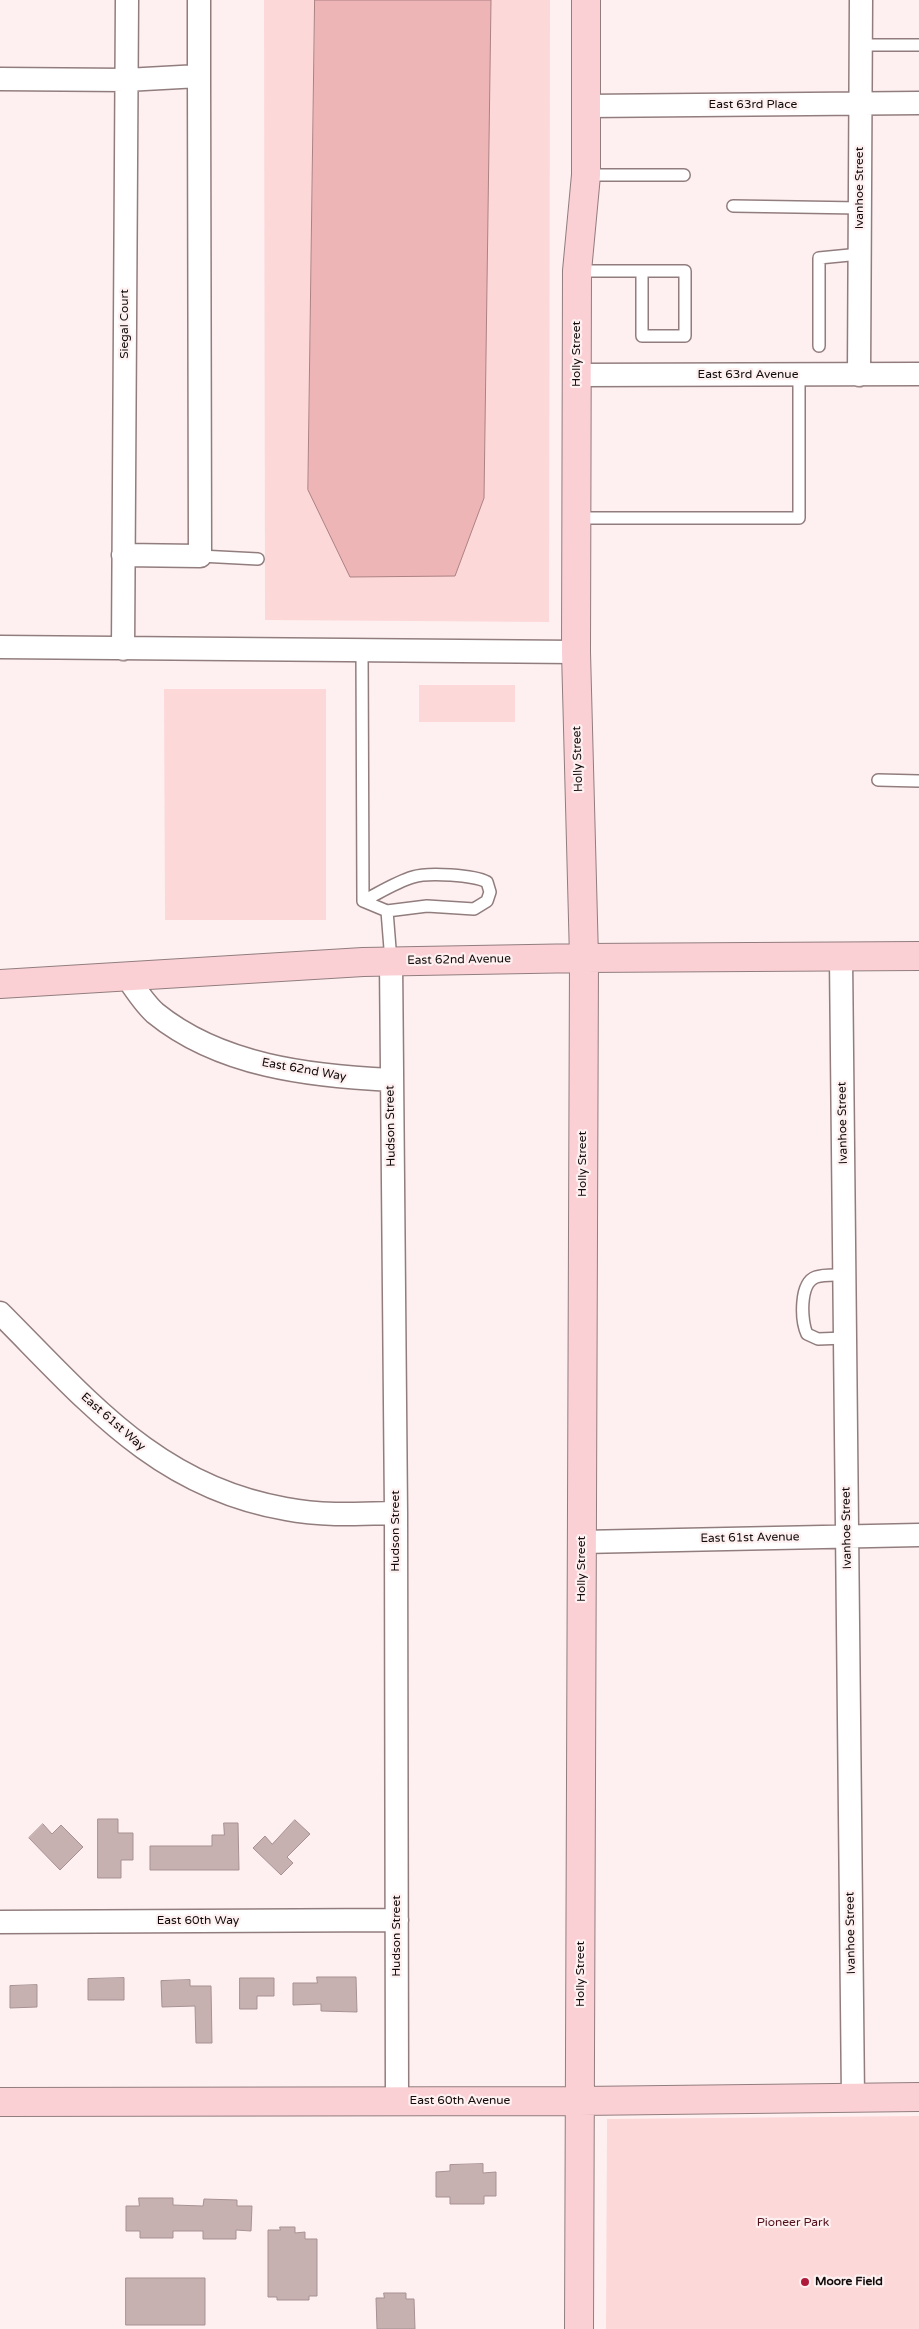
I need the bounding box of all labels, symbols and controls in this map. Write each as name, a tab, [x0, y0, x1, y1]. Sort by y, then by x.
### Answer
street label: East 63rd Place	[709, 98, 797, 112]
street label: Ivanhoe Street	[853, 147, 867, 229]
street label: Siegal Court	[118, 289, 132, 359]
street label: Holly Street	[570, 321, 584, 387]
street label: East 63rd Avenue	[698, 368, 798, 382]
street label: Holly Street	[570, 726, 586, 792]
street label: East 62nd Avenue	[407, 952, 511, 968]
street label: East 62nd Way	[261, 1055, 347, 1085]
street label: Ivanhoe Street	[835, 1082, 851, 1164]
street label: Hudson Street	[383, 1085, 399, 1167]
street label: Holly Street	[576, 1131, 590, 1197]
street label: East 61st Way	[78, 1390, 148, 1454]
street label: Ivanhoe Street	[839, 1487, 855, 1569]
street label: Hudson Street	[389, 1490, 403, 1572]
street label: East 61st Avenue	[700, 1530, 800, 1546]
street label: Holly Street	[575, 1536, 589, 1602]
street label: Ivanhoe Street	[843, 1892, 859, 1974]
street label: Hudson Street	[390, 1895, 404, 1977]
street label: East 60th Way	[157, 1914, 239, 1928]
street label: Holly Street	[574, 1941, 588, 2007]
street label: East 60th Avenue	[410, 2094, 510, 2108]
park label: Pioneer Park	[757, 2216, 829, 2230]
place label: Moore Field	[815, 2275, 883, 2289]
marker: Moore Field	[799, 2276, 811, 2288]

